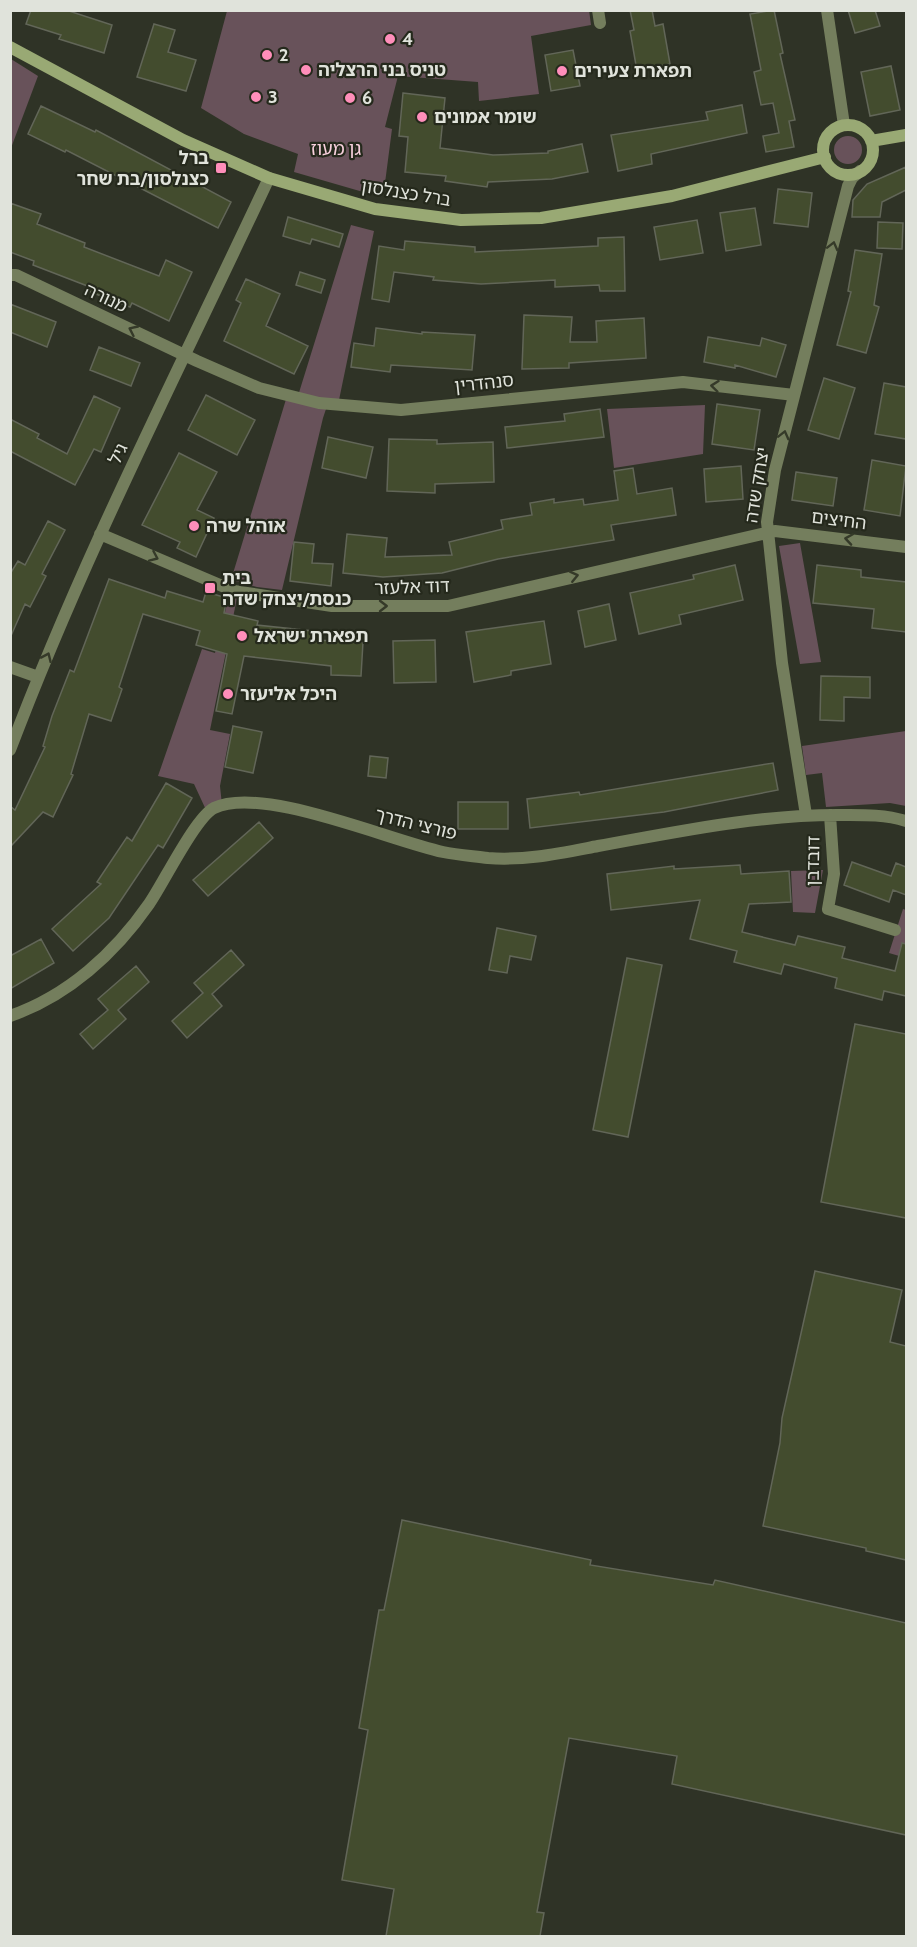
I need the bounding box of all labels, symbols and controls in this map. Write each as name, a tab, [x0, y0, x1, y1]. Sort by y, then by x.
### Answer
place label: 4	[402, 28, 413, 50]
marker: 4	[383, 32, 397, 46]
place label: 2	[279, 44, 289, 66]
marker: 2	[260, 48, 274, 62]
place label: טניס בני הרצליה	[318, 59, 446, 81]
place label: תפארת צעירים	[574, 60, 692, 82]
marker: טניס בני הרצליה	[299, 63, 313, 77]
marker: תפארת צעירים	[555, 64, 569, 78]
place label: 3	[268, 86, 278, 108]
place label: 6	[362, 87, 372, 109]
marker: 3	[249, 90, 263, 104]
marker: 6	[343, 91, 357, 105]
place label: שומר אמונים	[434, 106, 537, 128]
marker: שומר אמונים	[415, 110, 429, 124]
park label: גן מעוז	[311, 138, 362, 160]
place label: ברל כצנלסון/בת שחר	[76, 147, 209, 190]
marker: ברל כצנלסון/בת שחר	[214, 161, 228, 175]
street label: ברל כצנלסון	[359, 175, 453, 211]
one-way arrow	[825, 241, 838, 251]
street label: מנורה	[81, 279, 131, 317]
one-way arrow	[129, 326, 140, 338]
street label: סנהדרין	[453, 369, 515, 397]
one-way arrow	[710, 380, 720, 393]
one-way arrow	[777, 430, 789, 440]
street label: גיל	[104, 440, 133, 468]
street label: יצחק שדה	[740, 446, 774, 524]
street label: החיצים	[810, 506, 868, 534]
place label: אוהל שרה	[206, 515, 286, 537]
marker: אוהל שרה	[187, 519, 201, 533]
one-way arrow	[844, 533, 853, 545]
one-way arrow	[147, 550, 158, 562]
place label: בית כנסת/יצחק שדה	[222, 567, 351, 610]
one-way arrow	[569, 571, 579, 584]
street label: דוד אלעזר	[374, 575, 450, 599]
marker: בית כנסת/יצחק שדה	[203, 581, 217, 595]
one-way arrow	[378, 600, 387, 612]
place label: תפארת ישראל	[254, 625, 368, 647]
marker: תפארת ישראל	[235, 629, 249, 643]
one-way arrow	[40, 652, 52, 663]
place label: היכל אליעזר	[240, 683, 337, 705]
marker: היכל אליעזר	[221, 687, 235, 701]
street label: פורצי הדרך	[373, 803, 459, 845]
street label: דובדבן	[802, 835, 824, 886]

